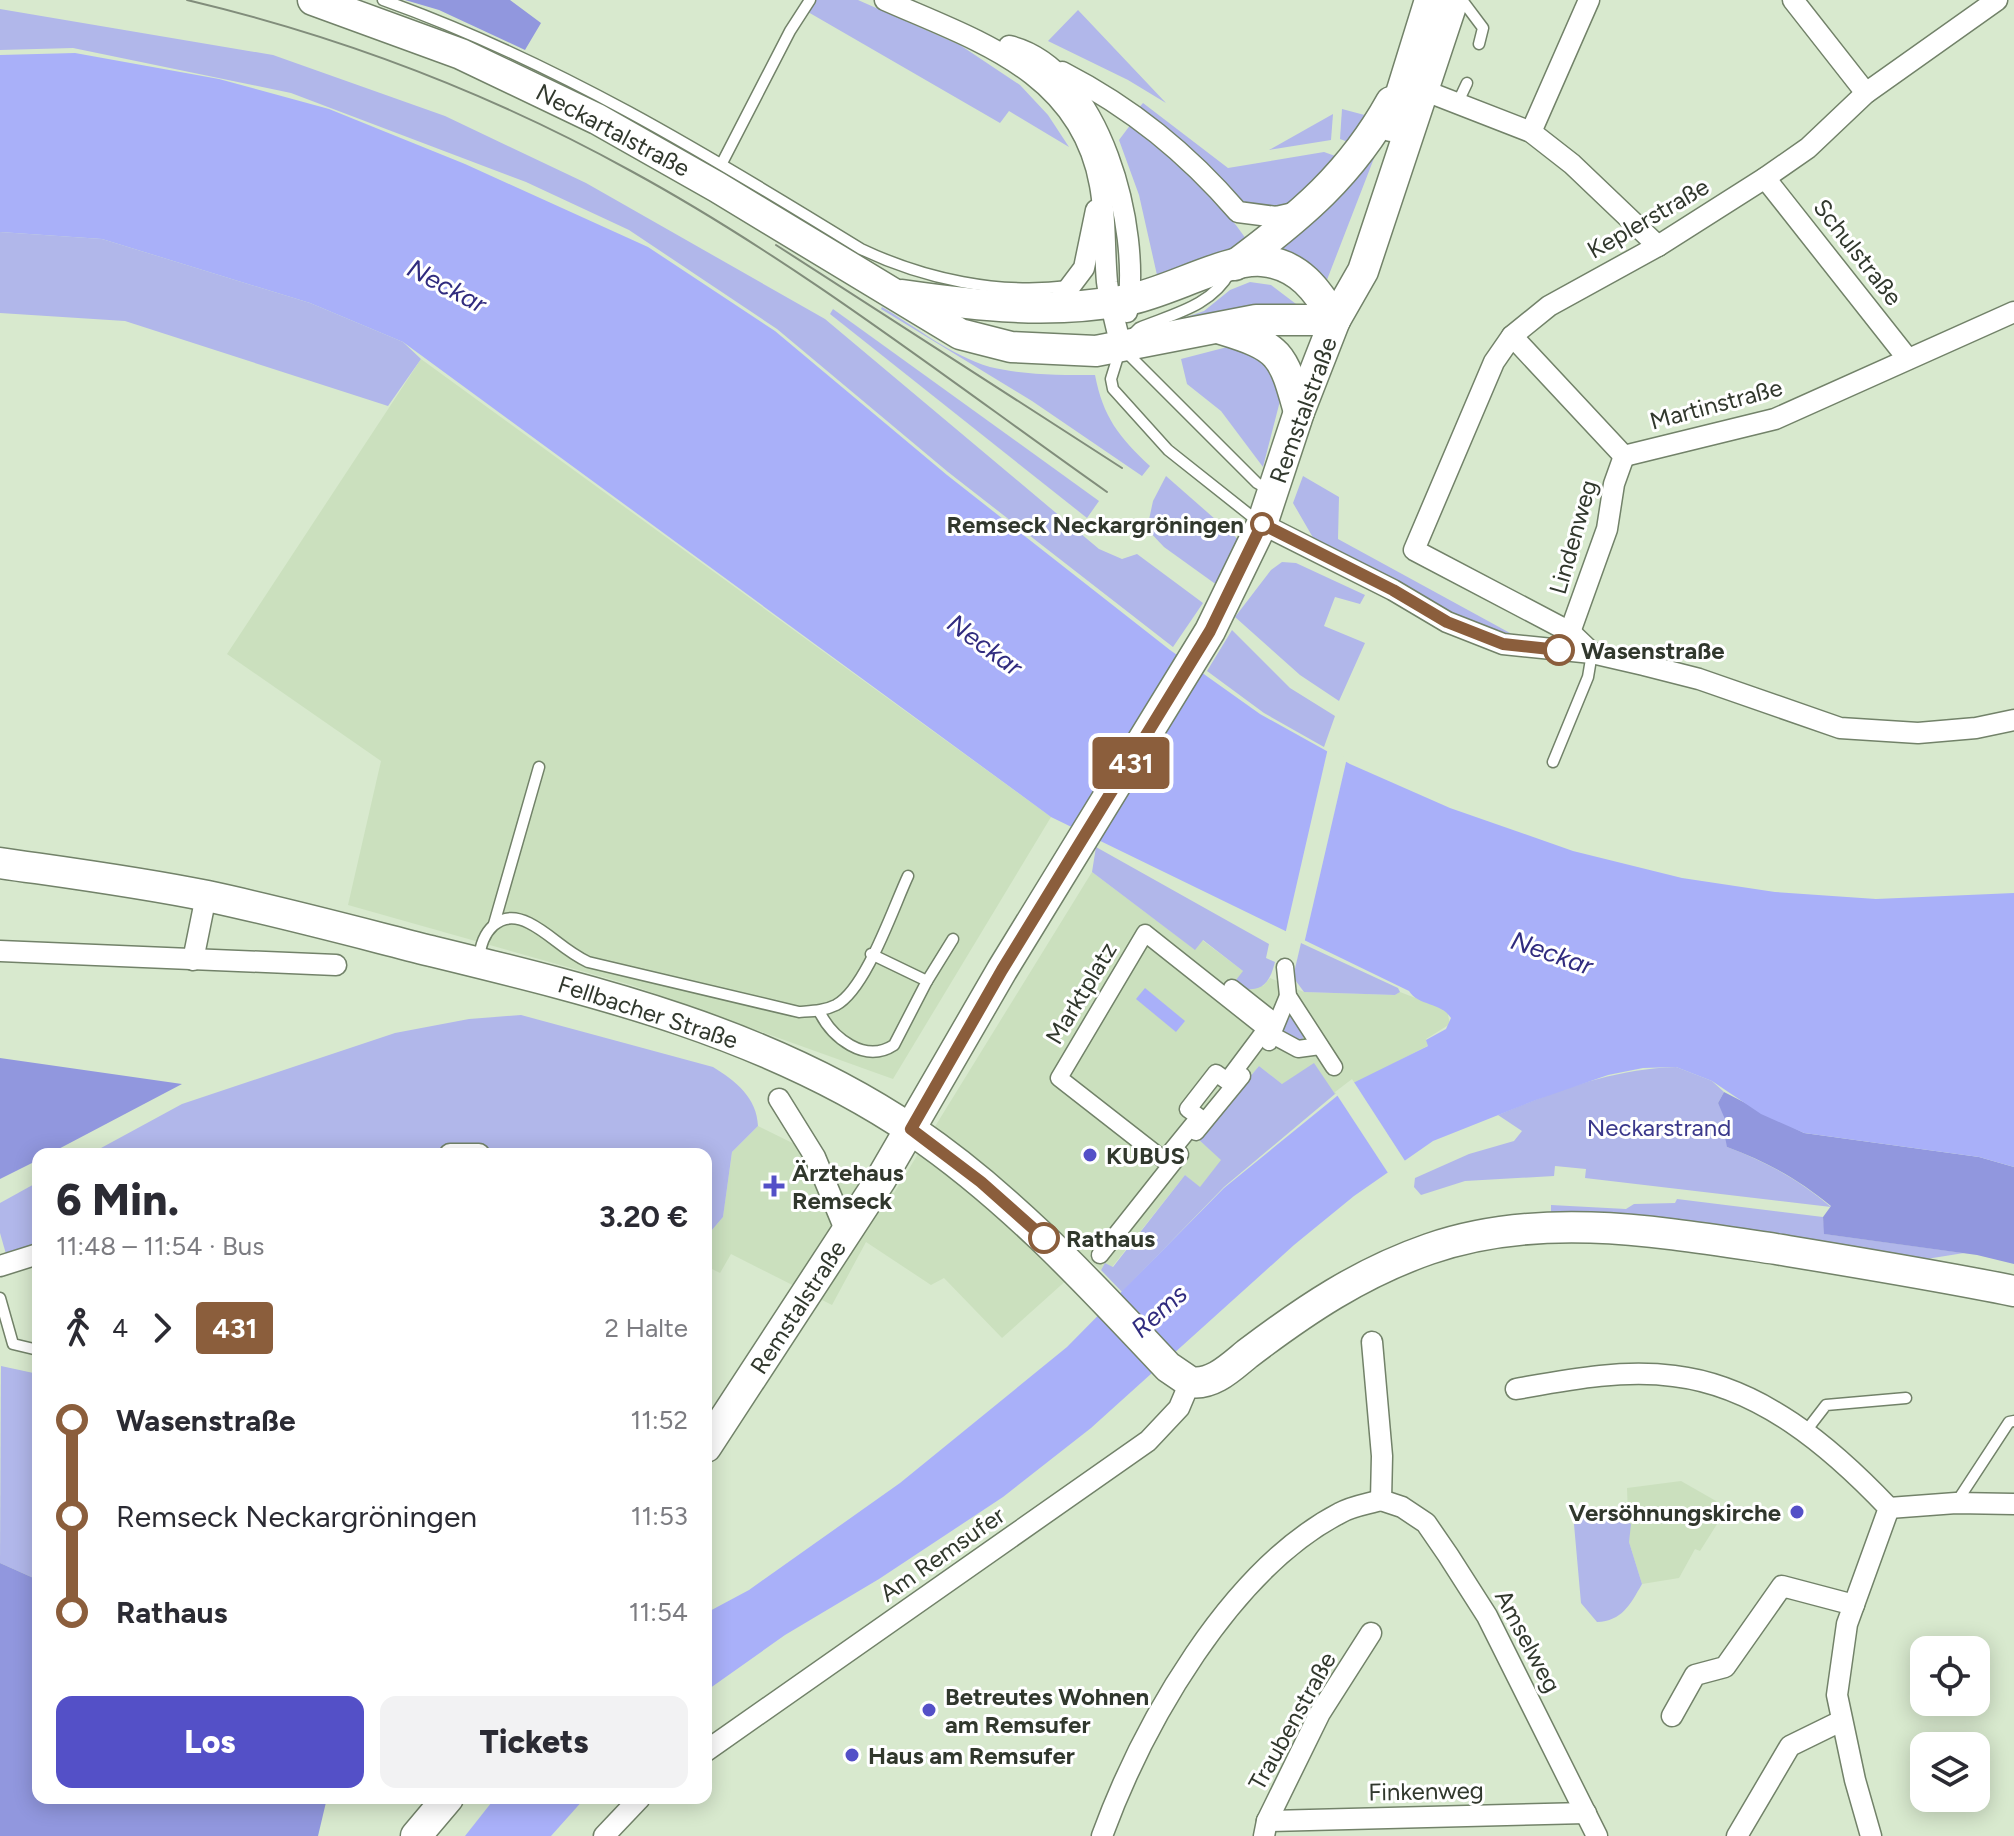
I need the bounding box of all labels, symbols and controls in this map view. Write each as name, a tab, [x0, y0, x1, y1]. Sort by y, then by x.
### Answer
street label: Neckartalstraße	[531, 77, 695, 183]
street label: Keplerstraße	[1582, 172, 1714, 264]
street label: Schulstraße	[1807, 193, 1909, 311]
water label: Neckar	[402, 252, 493, 321]
street label: Remstalstraße	[1263, 333, 1343, 487]
street label: Martinstraße	[1647, 372, 1785, 436]
street label: Lindenweg	[1543, 476, 1603, 598]
place label: Remseck Neckargröningen	[947, 510, 1244, 539]
marker: Remseck Neckargröningen	[1251, 513, 1273, 535]
water label: Neckar	[941, 607, 1030, 684]
marker: Wasenstraße	[1544, 635, 1574, 665]
place label: Wasenstraße	[1581, 636, 1725, 665]
line badge: 431	[1085, 737, 1177, 789]
text: 431	[1108, 746, 1154, 780]
water label: Neckar	[1507, 924, 1598, 982]
street label: Marktplatz	[1039, 937, 1123, 1049]
street label: Fellbacher Straße	[555, 969, 741, 1055]
park label: Neckarstrand	[1587, 1113, 1731, 1142]
place label: KUBUS	[1106, 1141, 1185, 1170]
marker: KUBUS	[1081, 1146, 1099, 1164]
place label: Ärztehaus Remseck	[792, 1158, 904, 1215]
text: 6 Min.	[56, 1173, 179, 1226]
marker: Ärztehaus Remseck	[763, 1175, 785, 1197]
text: 3.20 €	[599, 1198, 688, 1235]
marker: Rathaus	[1029, 1223, 1059, 1253]
place label: Rathaus	[1066, 1224, 1155, 1253]
text: 11:48 – 11:54 · Bus	[56, 1230, 264, 1262]
street label: Remstalstraße	[744, 1235, 852, 1379]
water label: Rems	[1124, 1277, 1194, 1345]
icon: walk	[56, 1306, 100, 1350]
icon: forward	[140, 1306, 184, 1350]
text: 431	[212, 1311, 257, 1345]
text: 4	[112, 1312, 128, 1344]
text: 2 Halte	[605, 1312, 688, 1344]
text: Wasenstraße	[116, 1402, 296, 1439]
text: 11:52	[630, 1404, 688, 1436]
text: Remseck Neckargröningen	[116, 1498, 477, 1535]
place label: Versöhnungskirche	[1569, 1498, 1781, 1527]
text: 11:53	[631, 1500, 688, 1532]
street label: Am Remsufer	[874, 1500, 1010, 1608]
marker: Versöhnungskirche	[1788, 1503, 1806, 1521]
street label: Amselweg	[1489, 1585, 1567, 1697]
text: Rathaus	[116, 1594, 228, 1631]
text: 11:54	[629, 1596, 688, 1628]
map controls	[1910, 1636, 1990, 1812]
button: locate	[1910, 1636, 1990, 1716]
street label: Traubenstraße	[1242, 1647, 1342, 1795]
place label: Betreutes Wohnen am Remsufer	[945, 1682, 1149, 1739]
button: Los	[56, 1696, 364, 1788]
button: Tickets	[380, 1696, 688, 1788]
marker: Betreutes Wohnen am Remsufer	[920, 1701, 938, 1719]
button: layers	[1910, 1732, 1990, 1812]
place label: Haus am Remsufer	[868, 1741, 1075, 1770]
marker: Haus am Remsufer	[843, 1746, 861, 1764]
street label: Finkenweg	[1368, 1775, 1484, 1807]

